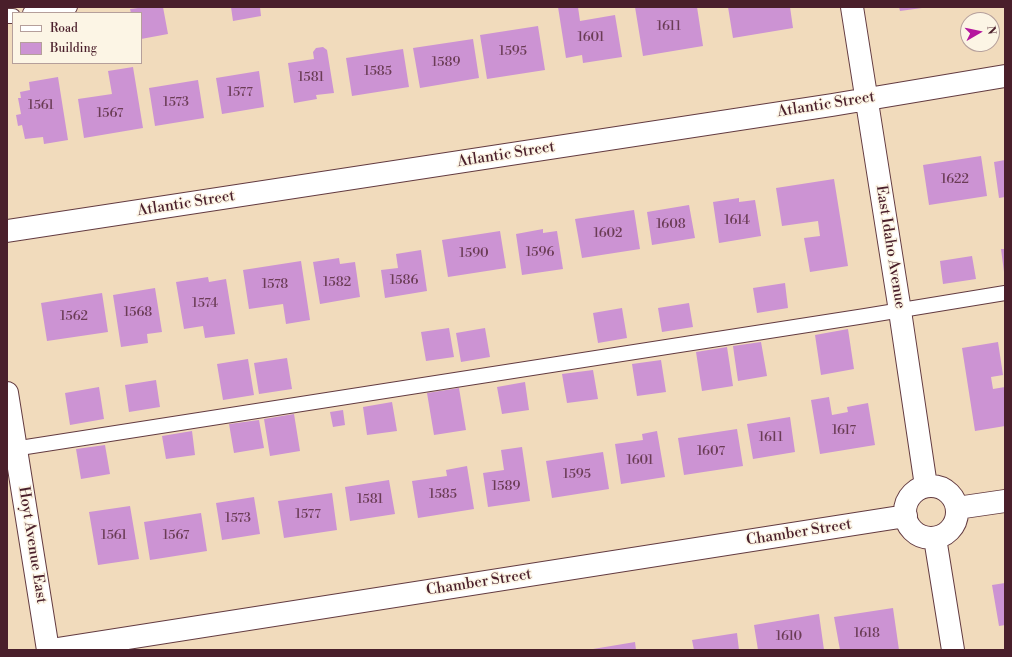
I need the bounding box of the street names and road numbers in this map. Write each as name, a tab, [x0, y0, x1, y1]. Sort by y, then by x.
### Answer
street label: Atlantic Street	[776, 88, 876, 122]
street label: Atlantic Street	[456, 138, 556, 172]
street label: East Idaho Avenue	[871, 184, 909, 310]
street label: Atlantic Street	[136, 187, 236, 221]
street label: Hoyt Avenue East	[14, 485, 50, 605]
street label: Chamber Street	[745, 516, 853, 550]
street label: Chamber Street	[425, 566, 533, 600]

